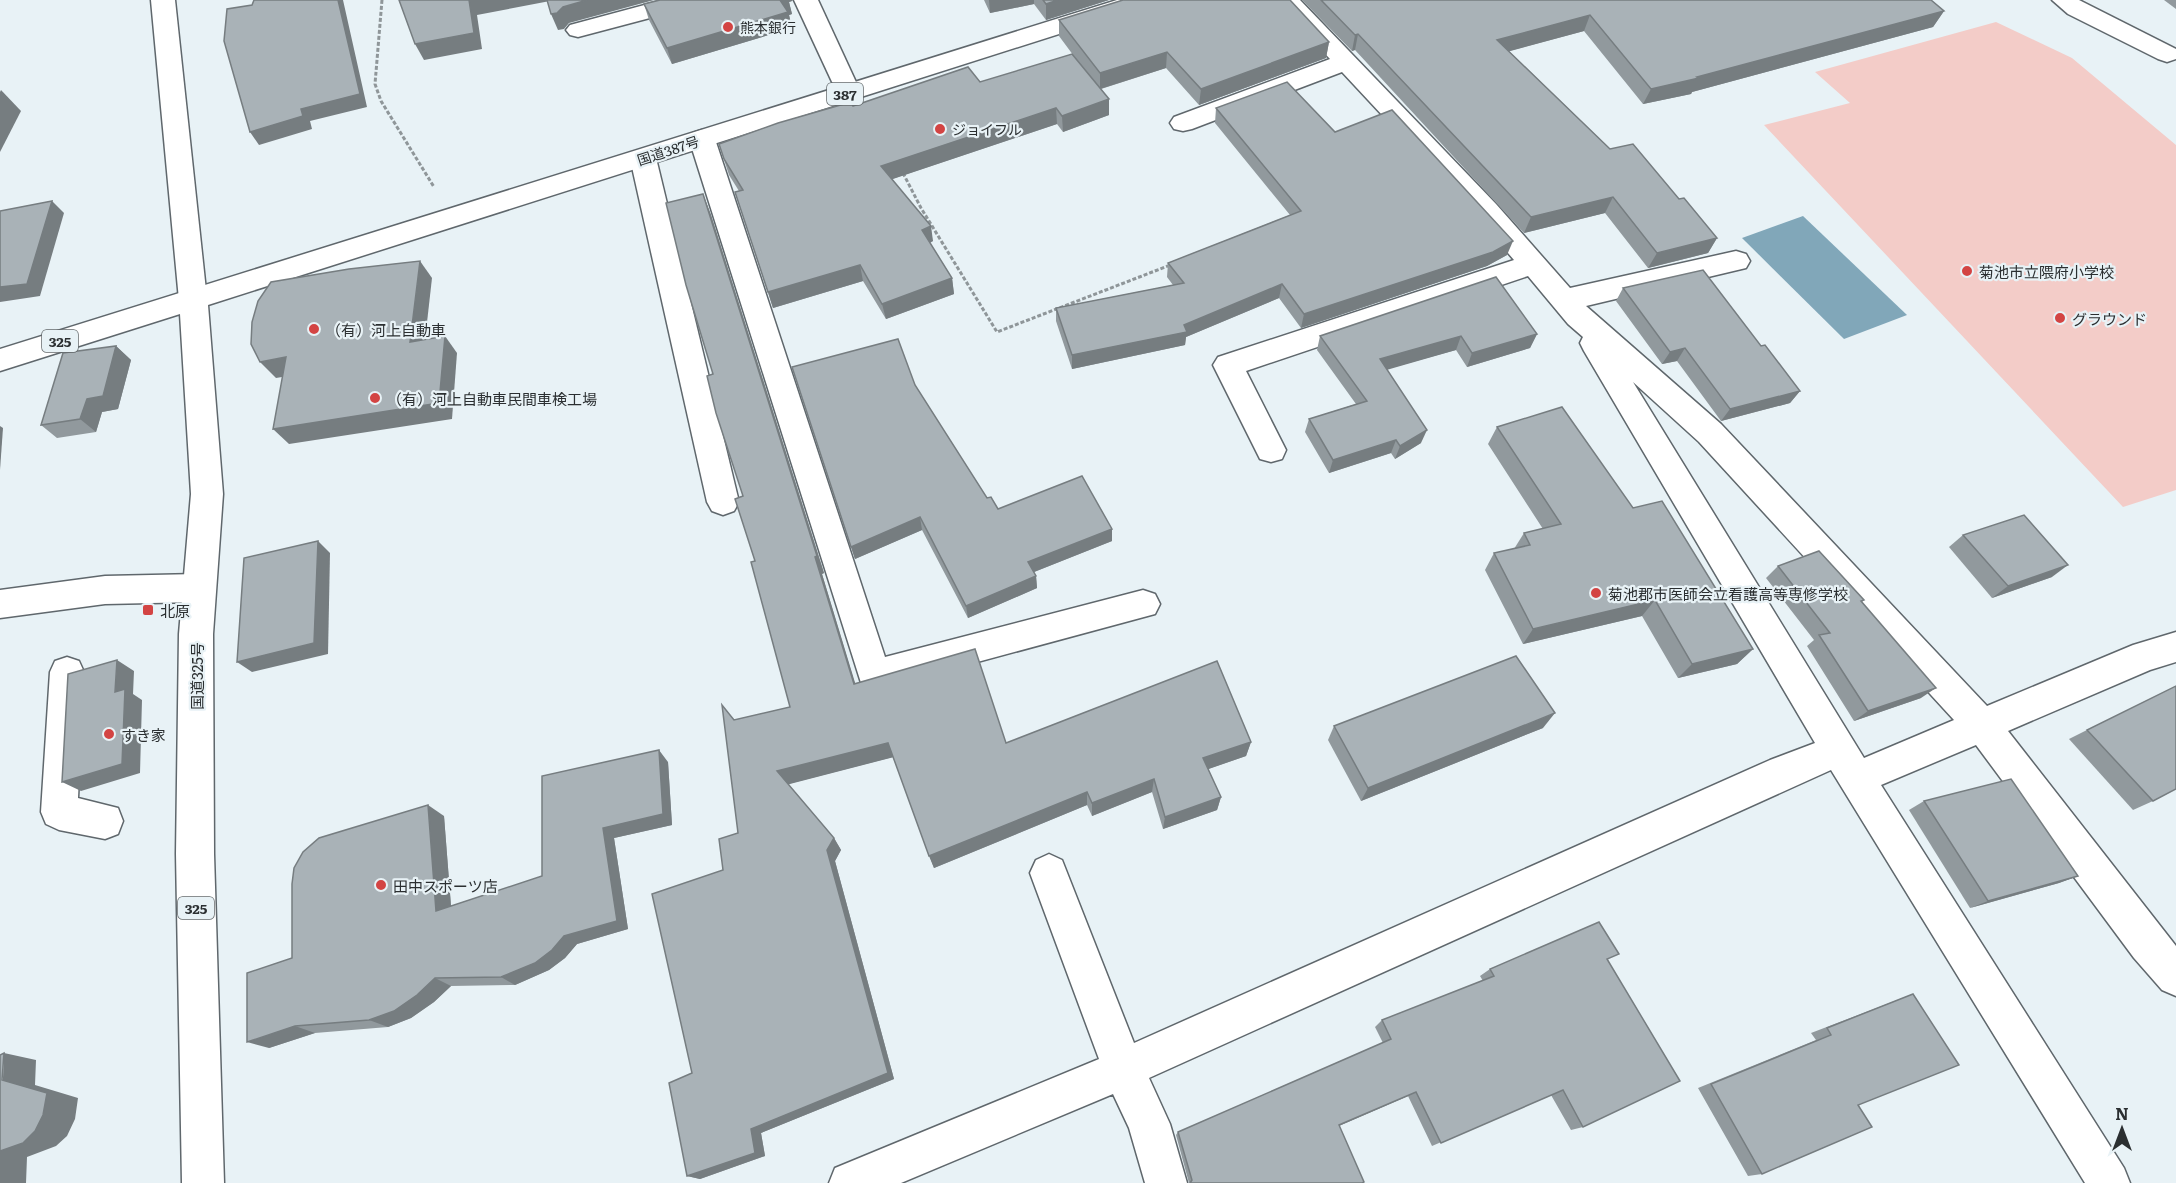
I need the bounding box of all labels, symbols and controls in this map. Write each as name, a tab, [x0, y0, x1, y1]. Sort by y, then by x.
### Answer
place label: 熊本銀行	[740, 17, 796, 37]
marker: 熊本銀行	[721, 20, 735, 34]
road number: 387	[827, 83, 863, 105]
place label: ジョイフル	[952, 119, 1022, 139]
marker: ジョイフル	[933, 122, 947, 136]
street label: 国道387号	[634, 131, 702, 169]
place label: 菊池市立隈府小学校	[1979, 260, 2114, 283]
marker: 菊池市立隈府小学校	[1960, 264, 1974, 278]
place label: グラウンド	[2072, 307, 2147, 330]
marker: グラウンド	[2053, 311, 2067, 325]
place label: （有）河上自動車	[326, 318, 446, 341]
marker: （有）河上自動車	[307, 322, 321, 336]
road number: 325	[42, 330, 78, 352]
place label: （有）河上自動車民間車検工場	[387, 387, 597, 410]
marker: （有）河上自動車民間車検工場	[368, 391, 382, 405]
place label: 菊池郡市医師会立看護高等専修学校	[1608, 582, 1848, 605]
marker: 菊池郡市医師会立看護高等専修学校	[1589, 586, 1603, 600]
place label: 北原	[160, 599, 190, 622]
marker: 北原	[141, 603, 155, 617]
street label: 国道325号	[185, 642, 208, 710]
place label: すき家	[121, 723, 166, 746]
marker: すき家	[102, 727, 116, 741]
place label: 田中スポーツ店	[393, 874, 498, 897]
marker: 田中スポーツ店	[374, 878, 388, 892]
road number: 325	[178, 897, 214, 919]
north arrow	[2092, 1099, 2152, 1159]
text: N	[2115, 1101, 2129, 1125]

